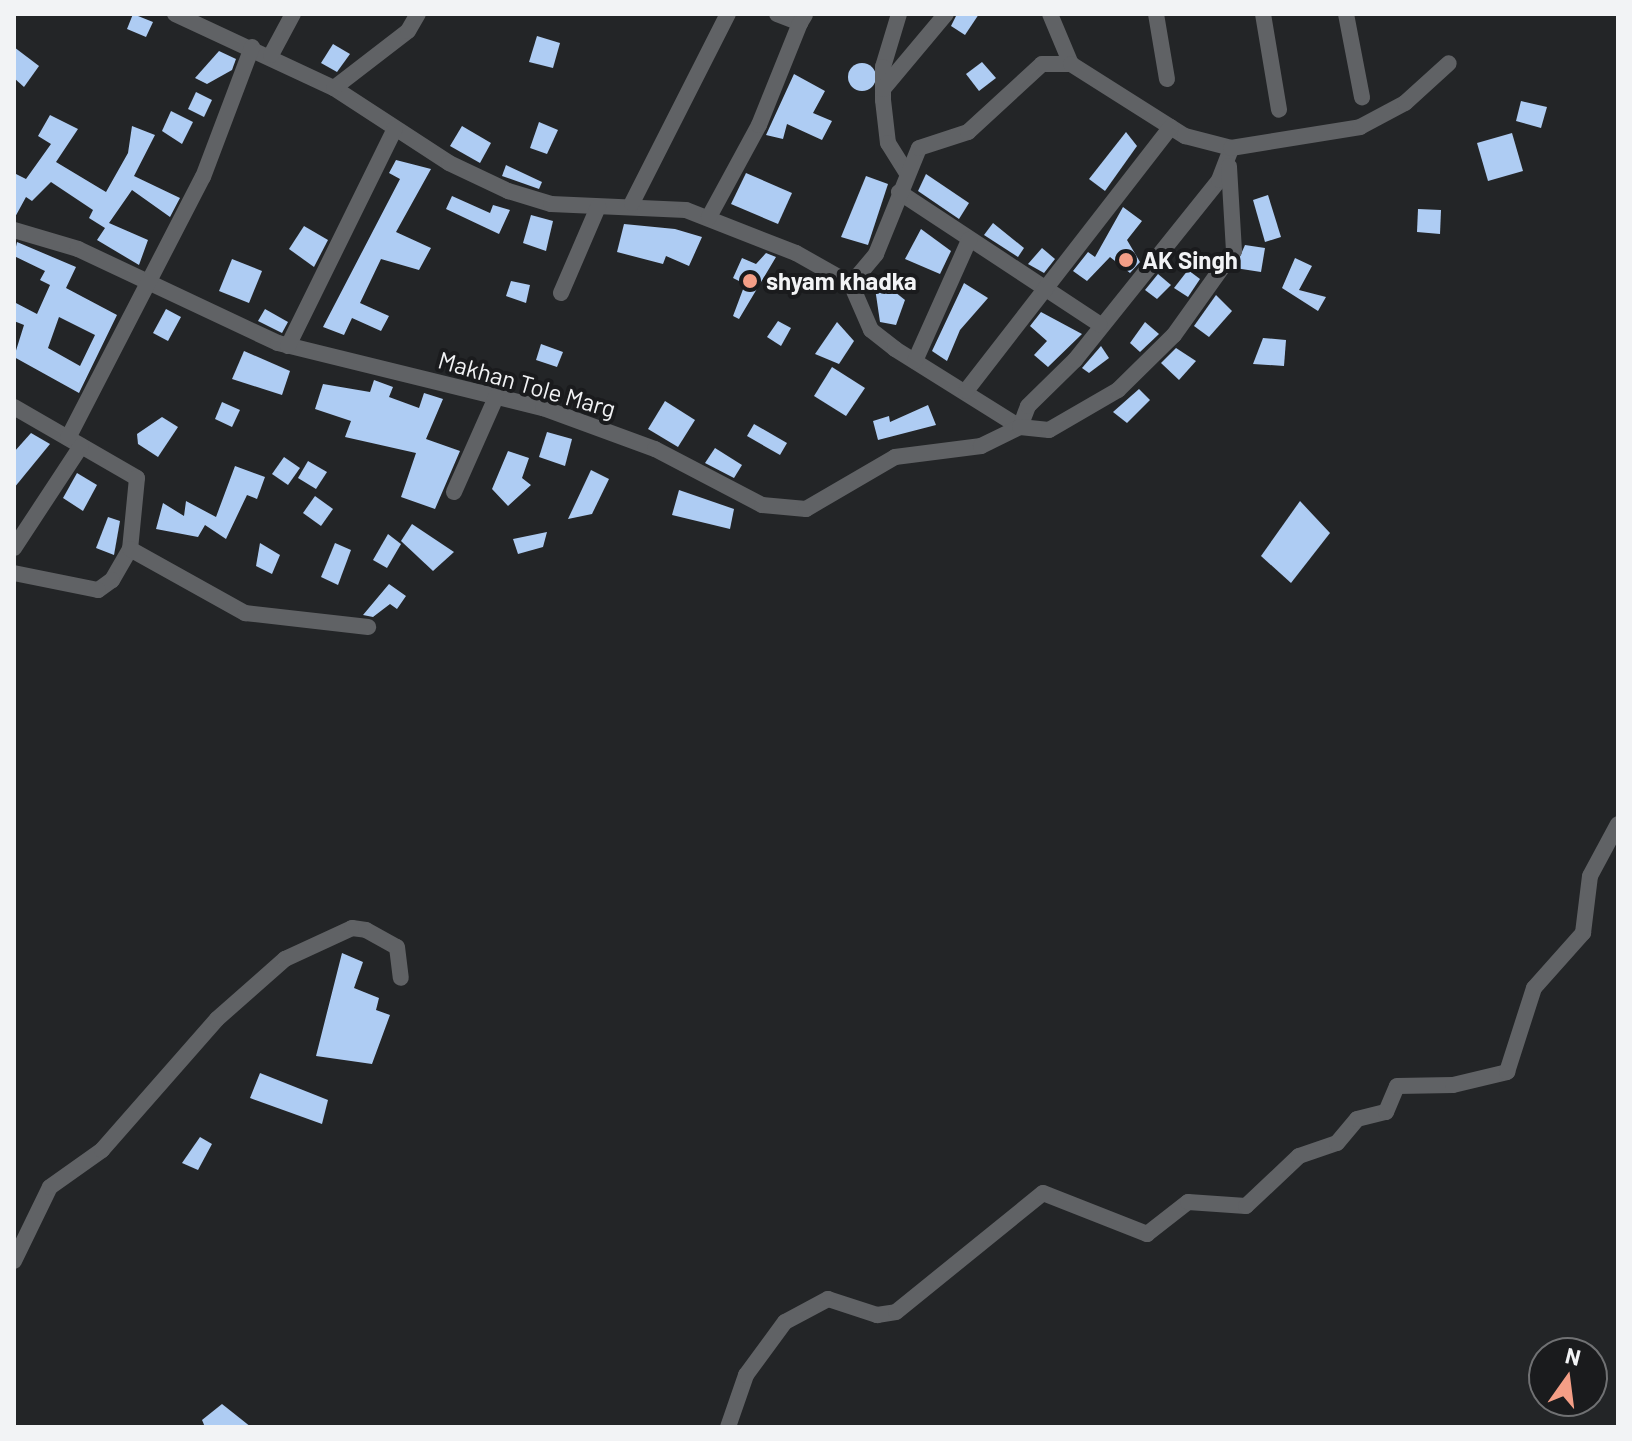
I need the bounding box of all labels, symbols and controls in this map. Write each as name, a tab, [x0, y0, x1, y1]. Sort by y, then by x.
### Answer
place label: AK Singh	[1142, 246, 1238, 274]
marker: AK Singh	[1117, 251, 1135, 269]
place label: shyam khadka	[766, 267, 917, 295]
marker: shyam khadka	[741, 272, 759, 290]
street label: Makhan Tole Marg	[435, 345, 619, 423]
north arrow	[1528, 1337, 1608, 1417]
text: N	[1563, 1341, 1584, 1370]

